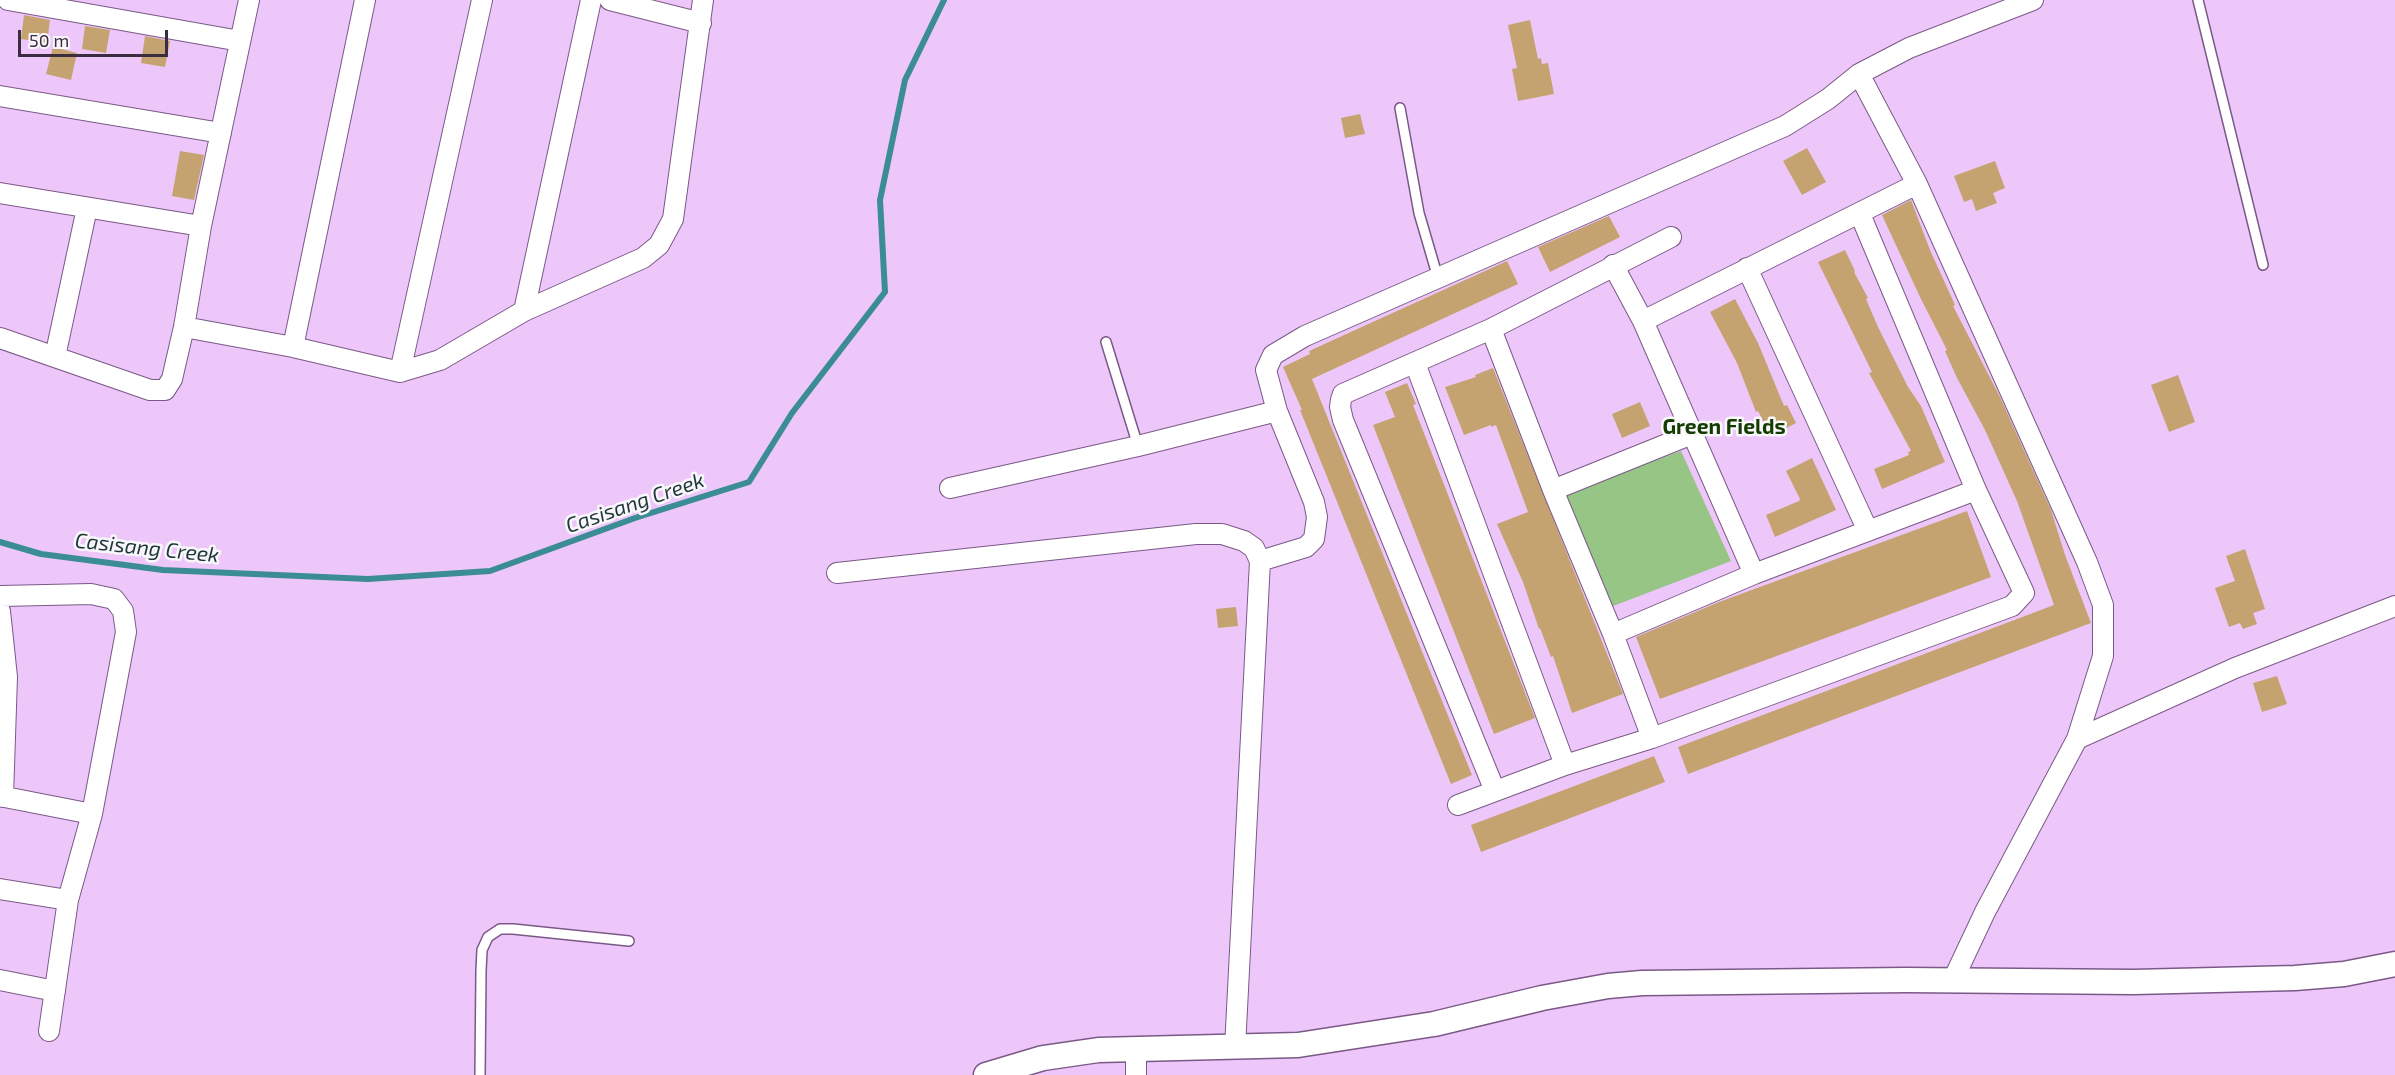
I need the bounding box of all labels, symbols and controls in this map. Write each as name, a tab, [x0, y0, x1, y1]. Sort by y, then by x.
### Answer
scale bar	[21, 18, 171, 56]
text: 50 m	[29, 29, 69, 51]
district label: Green Fields	[1662, 414, 1786, 440]
water label: Casisang Creek	[562, 468, 708, 538]
water label: Casisang Creek	[74, 528, 220, 568]

